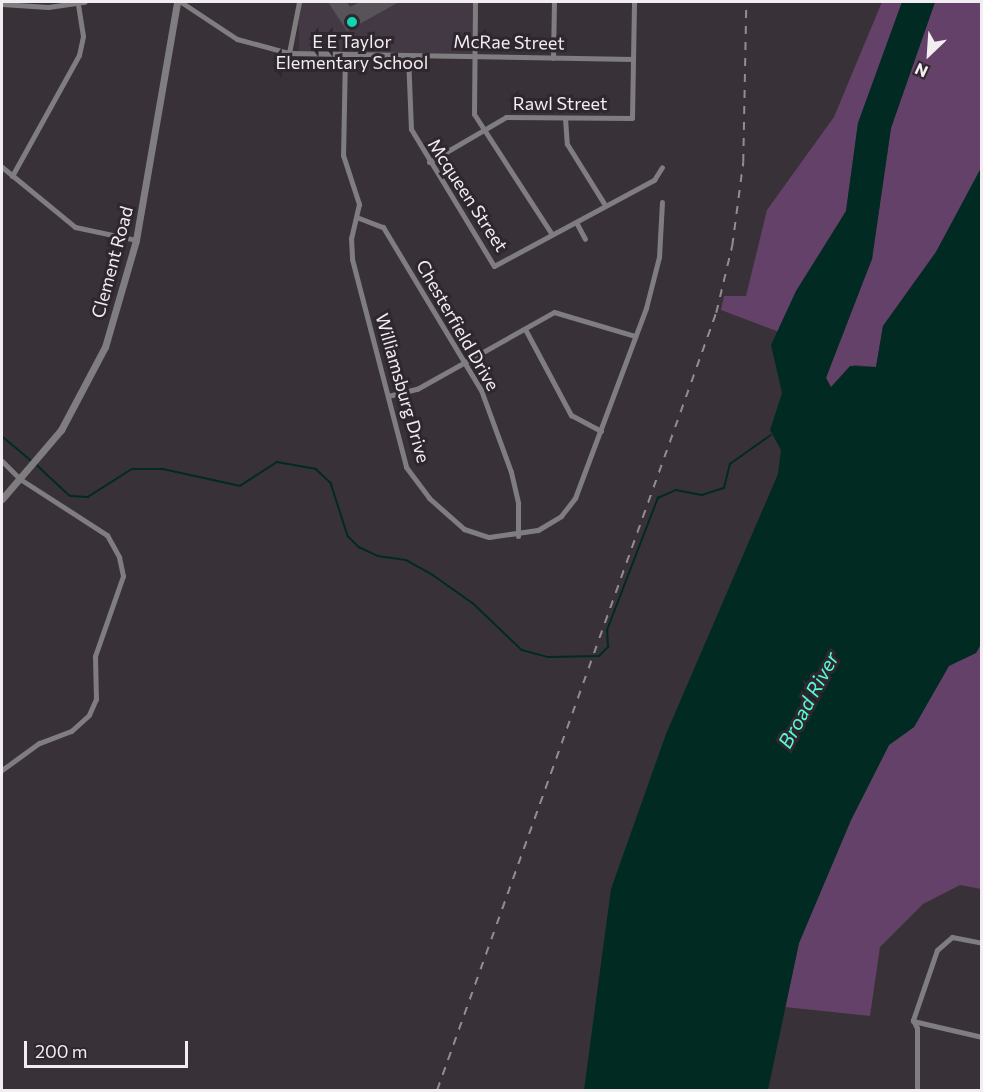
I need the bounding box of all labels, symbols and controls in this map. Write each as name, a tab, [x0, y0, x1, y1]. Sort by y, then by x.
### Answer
marker: E E Taylor Elementary School	[345, 15, 359, 29]
north arrow	[899, 24, 959, 84]
street label: McRae Street	[453, 30, 565, 54]
place label: E E Taylor Elementary School	[276, 31, 428, 74]
text: N	[912, 60, 931, 82]
street label: Rawl Street	[513, 92, 607, 114]
street label: Mcqueen Street	[423, 134, 513, 256]
street label: Clement Road	[87, 204, 137, 320]
street label: Chesterfield Drive	[412, 256, 504, 394]
street label: Williamsburg Drive	[371, 311, 435, 465]
water label: Broad River	[773, 648, 843, 752]
scale bar	[27, 1029, 190, 1067]
text: 200 m	[35, 1040, 88, 1062]

